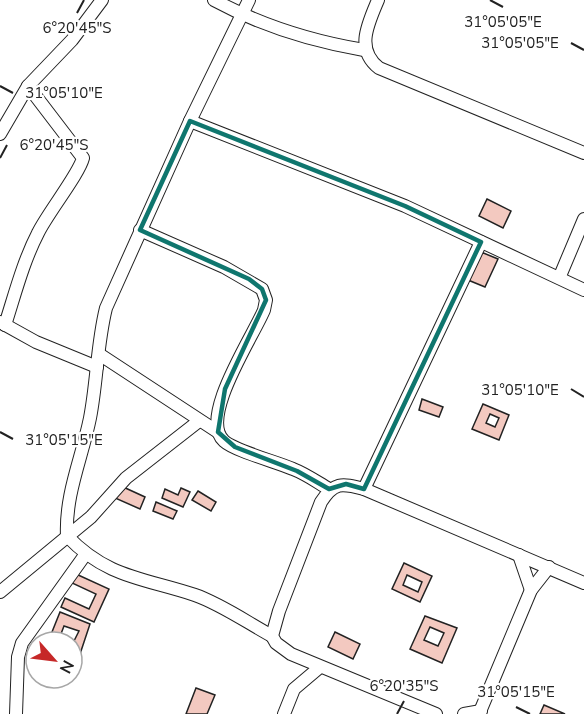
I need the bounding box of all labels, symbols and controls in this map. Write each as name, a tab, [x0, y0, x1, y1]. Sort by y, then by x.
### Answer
text: 31°05'05"E	[464, 12, 542, 32]
text: 6°20'45"S	[43, 18, 111, 38]
text: 31°05'05"E	[481, 33, 559, 53]
text: 31°05'10"E	[25, 83, 103, 103]
text: 6°20'45"S	[20, 135, 88, 155]
text: 31°05'10"E	[481, 380, 559, 400]
text: 31°05'15"E	[25, 430, 103, 450]
north arrow	[24, 630, 84, 690]
text: N	[54, 656, 79, 677]
text: 6°20'35"S	[370, 676, 438, 696]
text: 31°05'15"E	[477, 682, 555, 702]

